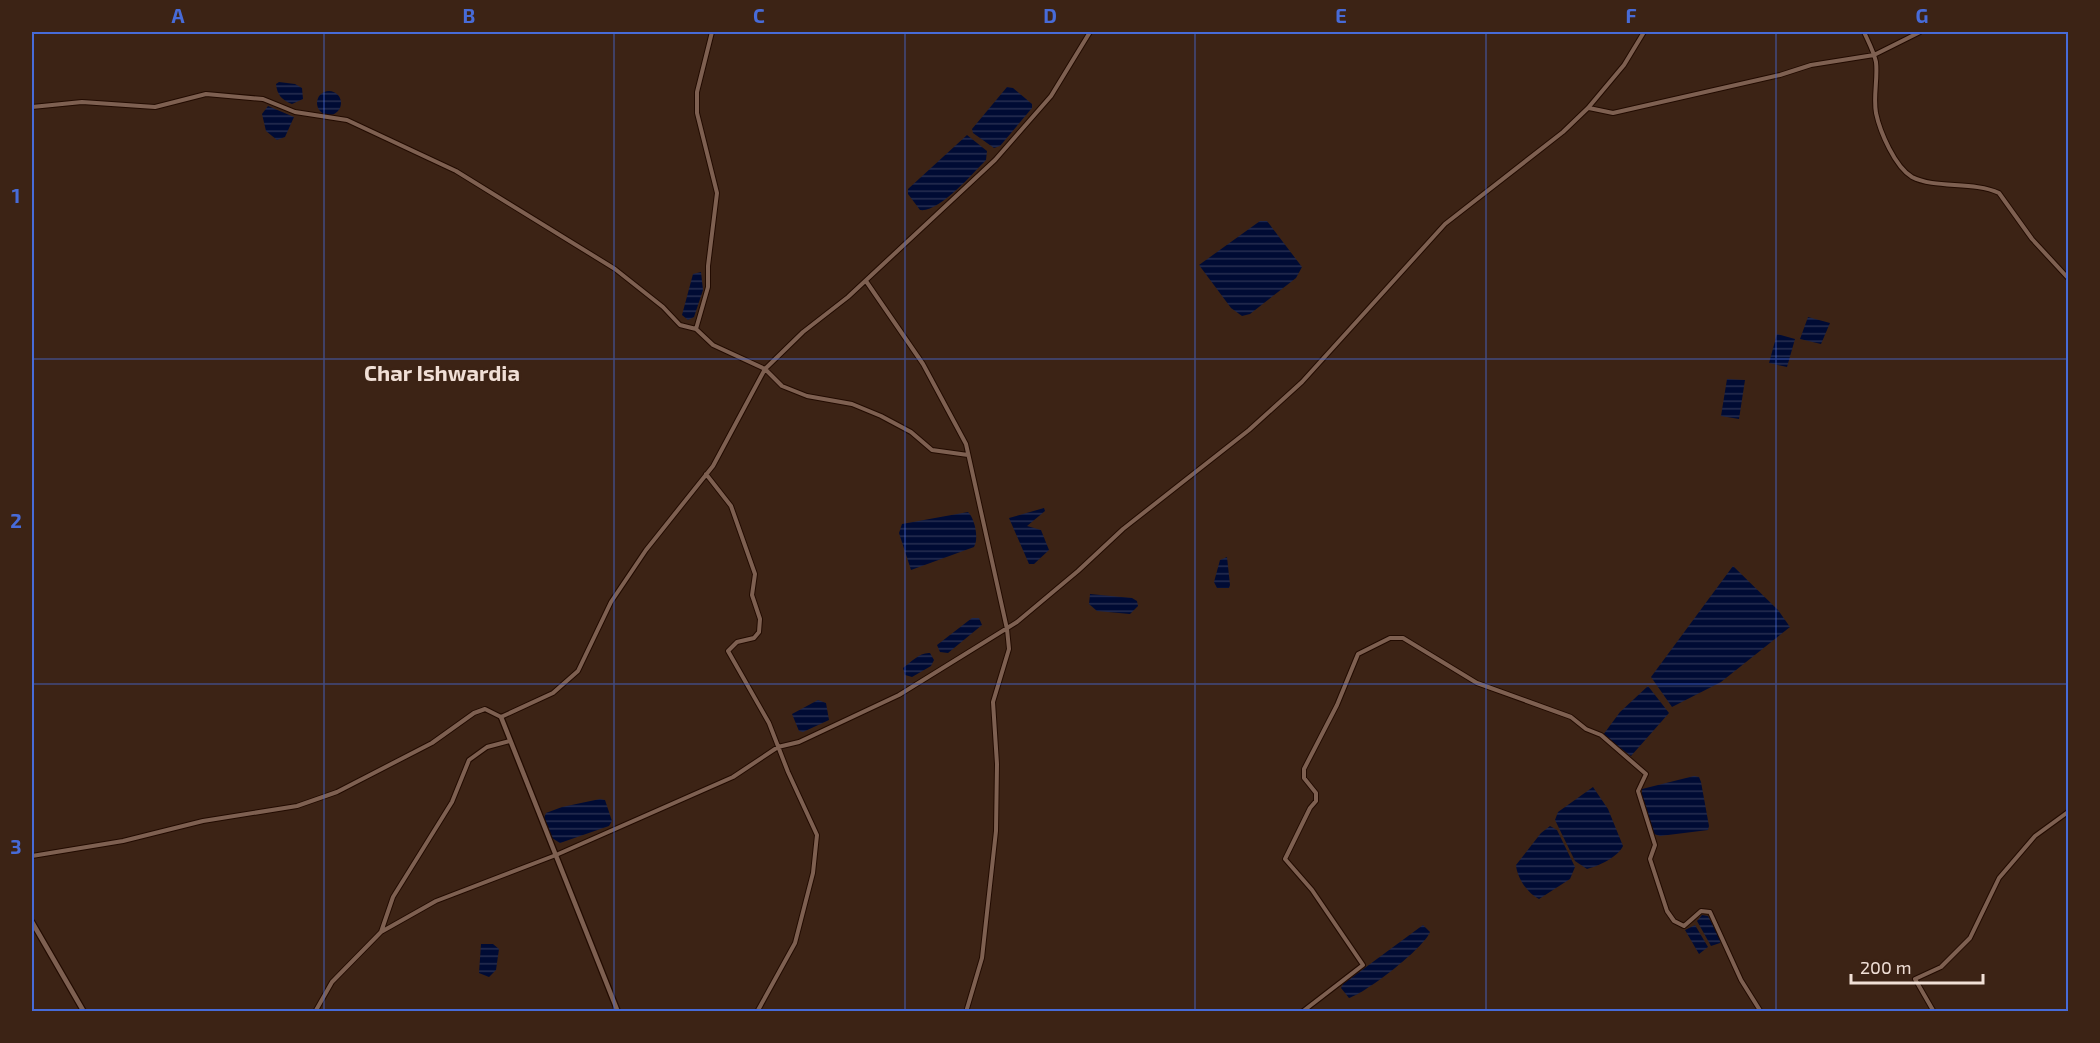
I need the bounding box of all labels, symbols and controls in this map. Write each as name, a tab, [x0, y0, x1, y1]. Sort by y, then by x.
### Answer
text: A	[171, 3, 185, 27]
text: B	[463, 3, 475, 27]
text: C	[753, 3, 765, 27]
text: D	[1043, 3, 1057, 27]
text: E	[1335, 3, 1347, 27]
text: F	[1625, 3, 1637, 27]
text: G	[1916, 3, 1928, 27]
text: 1	[12, 183, 20, 207]
district label: Char Ishwardia	[364, 359, 520, 385]
text: 2	[10, 508, 22, 532]
text: 3	[10, 834, 22, 858]
scale bar	[1851, 947, 1983, 985]
text: 200 m	[1860, 956, 1912, 978]

